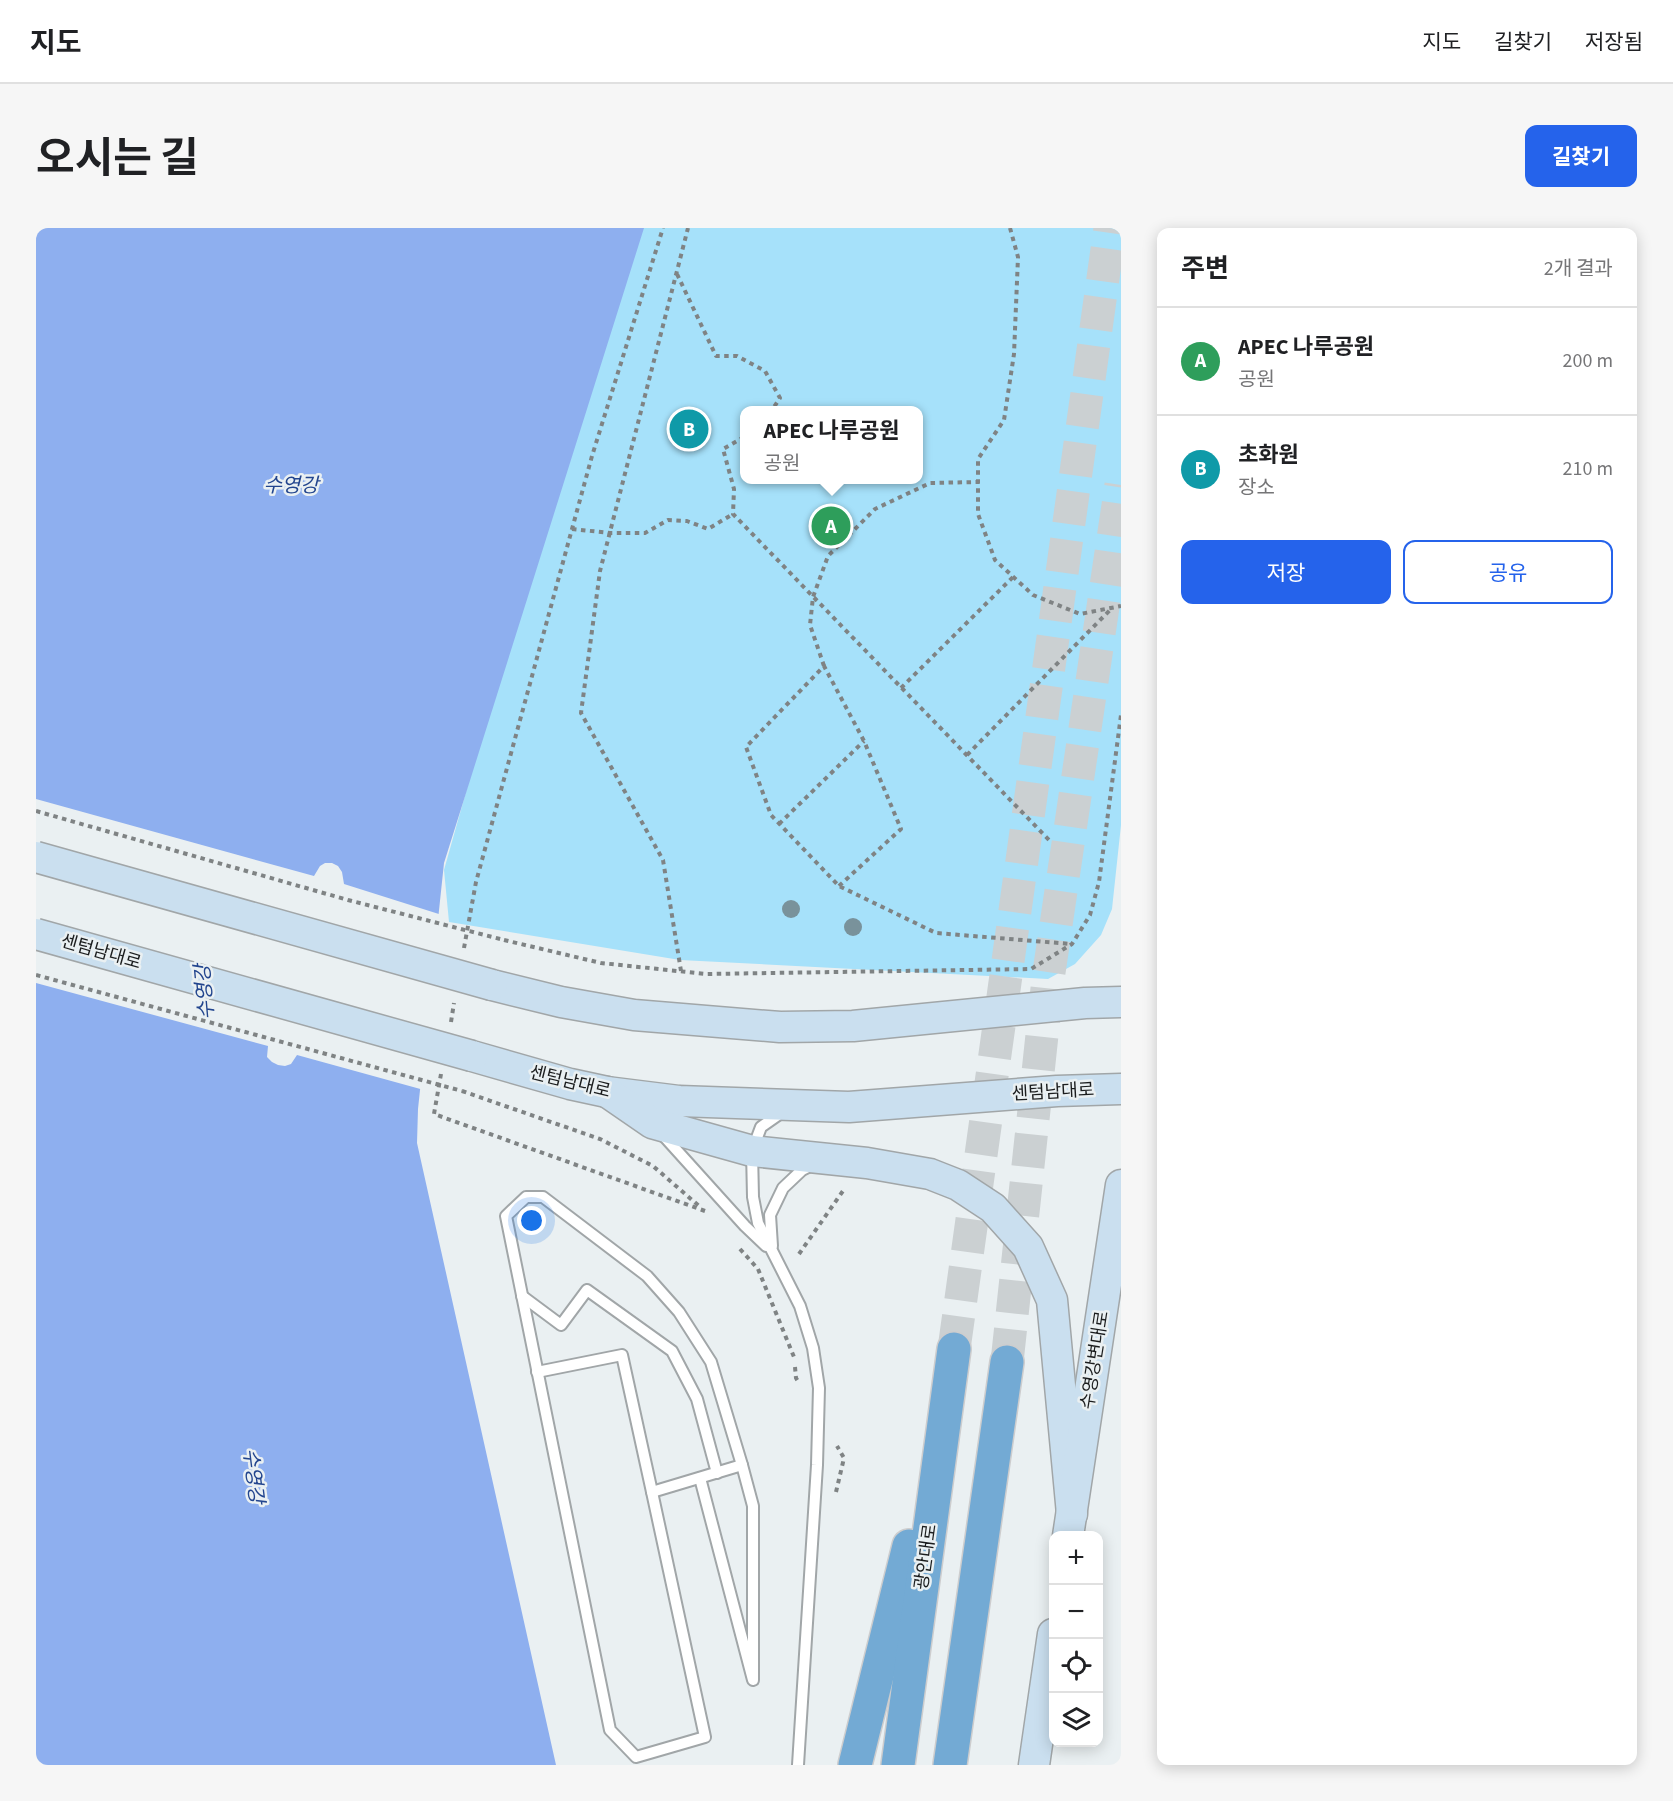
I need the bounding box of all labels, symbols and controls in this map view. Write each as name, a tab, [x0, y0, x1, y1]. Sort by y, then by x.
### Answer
text: 지도	[30, 23, 82, 63]
text: 지도	[1422, 27, 1461, 57]
text: 길찾기	[1494, 27, 1552, 57]
text: 저장됨	[1585, 27, 1643, 57]
button: 길찾기	[1525, 125, 1637, 187]
text: 오시는 길	[36, 129, 199, 189]
text: 주변	[1181, 250, 1229, 287]
text: 2개 결과	[1544, 255, 1613, 283]
text: APEC 나루공원	[1238, 331, 1374, 363]
text: A	[1195, 347, 1206, 375]
text: 200 m	[1563, 347, 1613, 375]
text: 공원	[1238, 366, 1275, 394]
pin: B	[670, 406, 708, 452]
popup	[740, 406, 923, 484]
text: APEC 나루공원	[764, 415, 899, 447]
text: 초화원	[1238, 439, 1299, 471]
text: 공원	[764, 450, 800, 478]
text: B	[1194, 455, 1207, 483]
text: 210 m	[1563, 455, 1613, 483]
water label: 수영강	[263, 472, 321, 500]
text: 장소	[1238, 474, 1275, 502]
pin: A	[812, 504, 850, 548]
button: 저장	[1181, 540, 1391, 604]
button: 공유	[1403, 540, 1613, 604]
street label: 센텀남대로	[58, 929, 144, 975]
water label: 수영강	[188, 961, 221, 1021]
street label: 센텀남대로	[527, 1060, 613, 1104]
street label: 센텀남대로	[1011, 1077, 1095, 1107]
your location	[517, 1206, 546, 1235]
street label: 수영강변대로	[1075, 1309, 1115, 1411]
water label: 수영강	[236, 1447, 271, 1508]
street label: 광안대로	[909, 1522, 943, 1592]
map controls	[1049, 1531, 1103, 1747]
button: +	[1049, 1531, 1103, 1585]
button: −	[1049, 1585, 1103, 1639]
button: locate	[1049, 1639, 1103, 1693]
button: layers	[1049, 1693, 1103, 1747]

